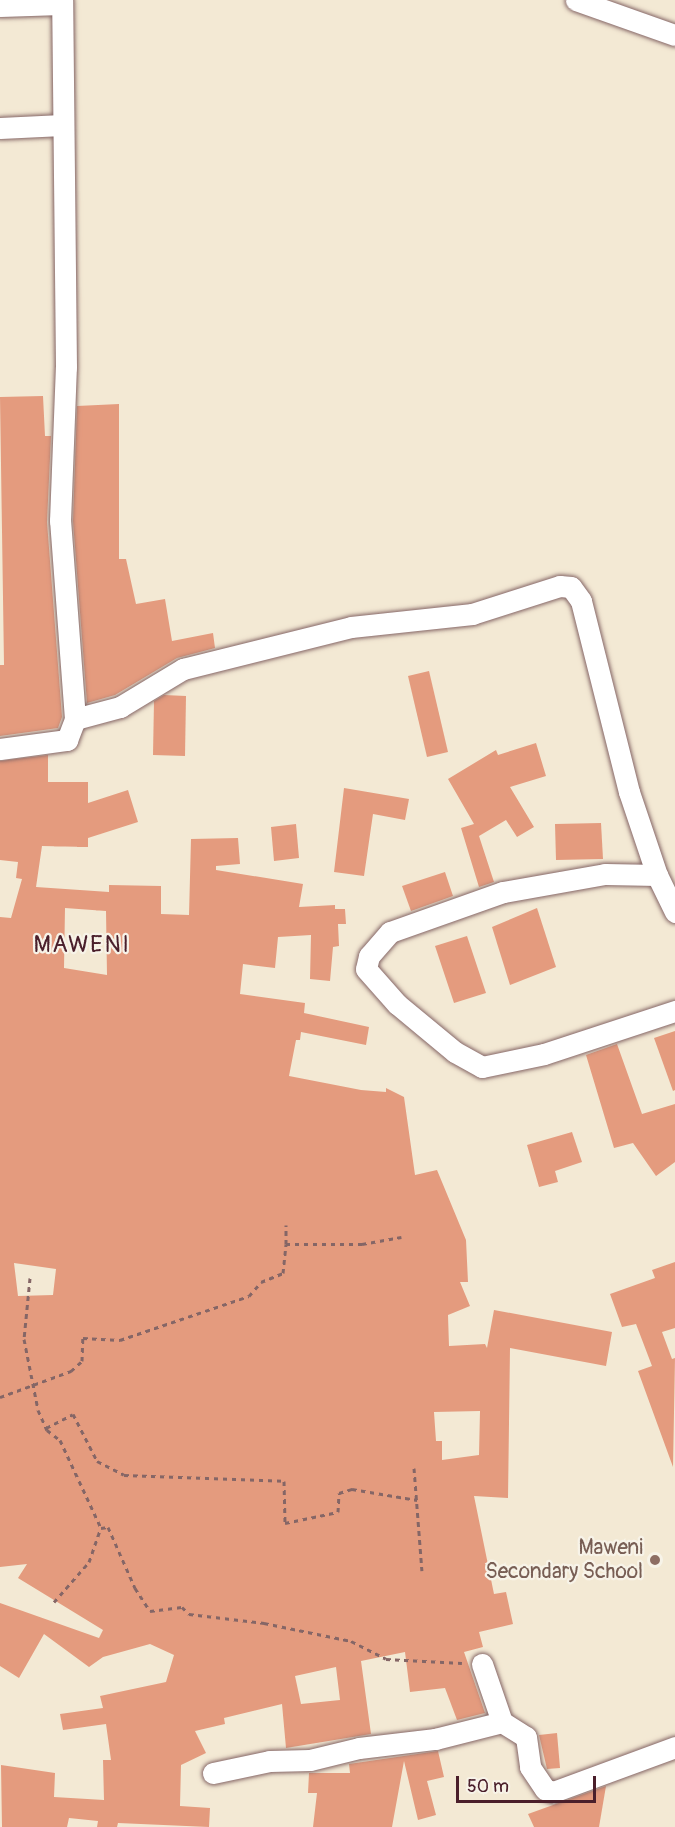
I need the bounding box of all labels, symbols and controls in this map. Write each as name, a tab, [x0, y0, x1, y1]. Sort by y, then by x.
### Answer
district label: MAWENI	[34, 931, 130, 959]
place label: Maweni Secondary School	[485, 1535, 643, 1585]
marker: Maweni Secondary School	[648, 1553, 662, 1567]
scale bar	[459, 1764, 598, 1802]
text: 50 m	[467, 1775, 509, 1798]

